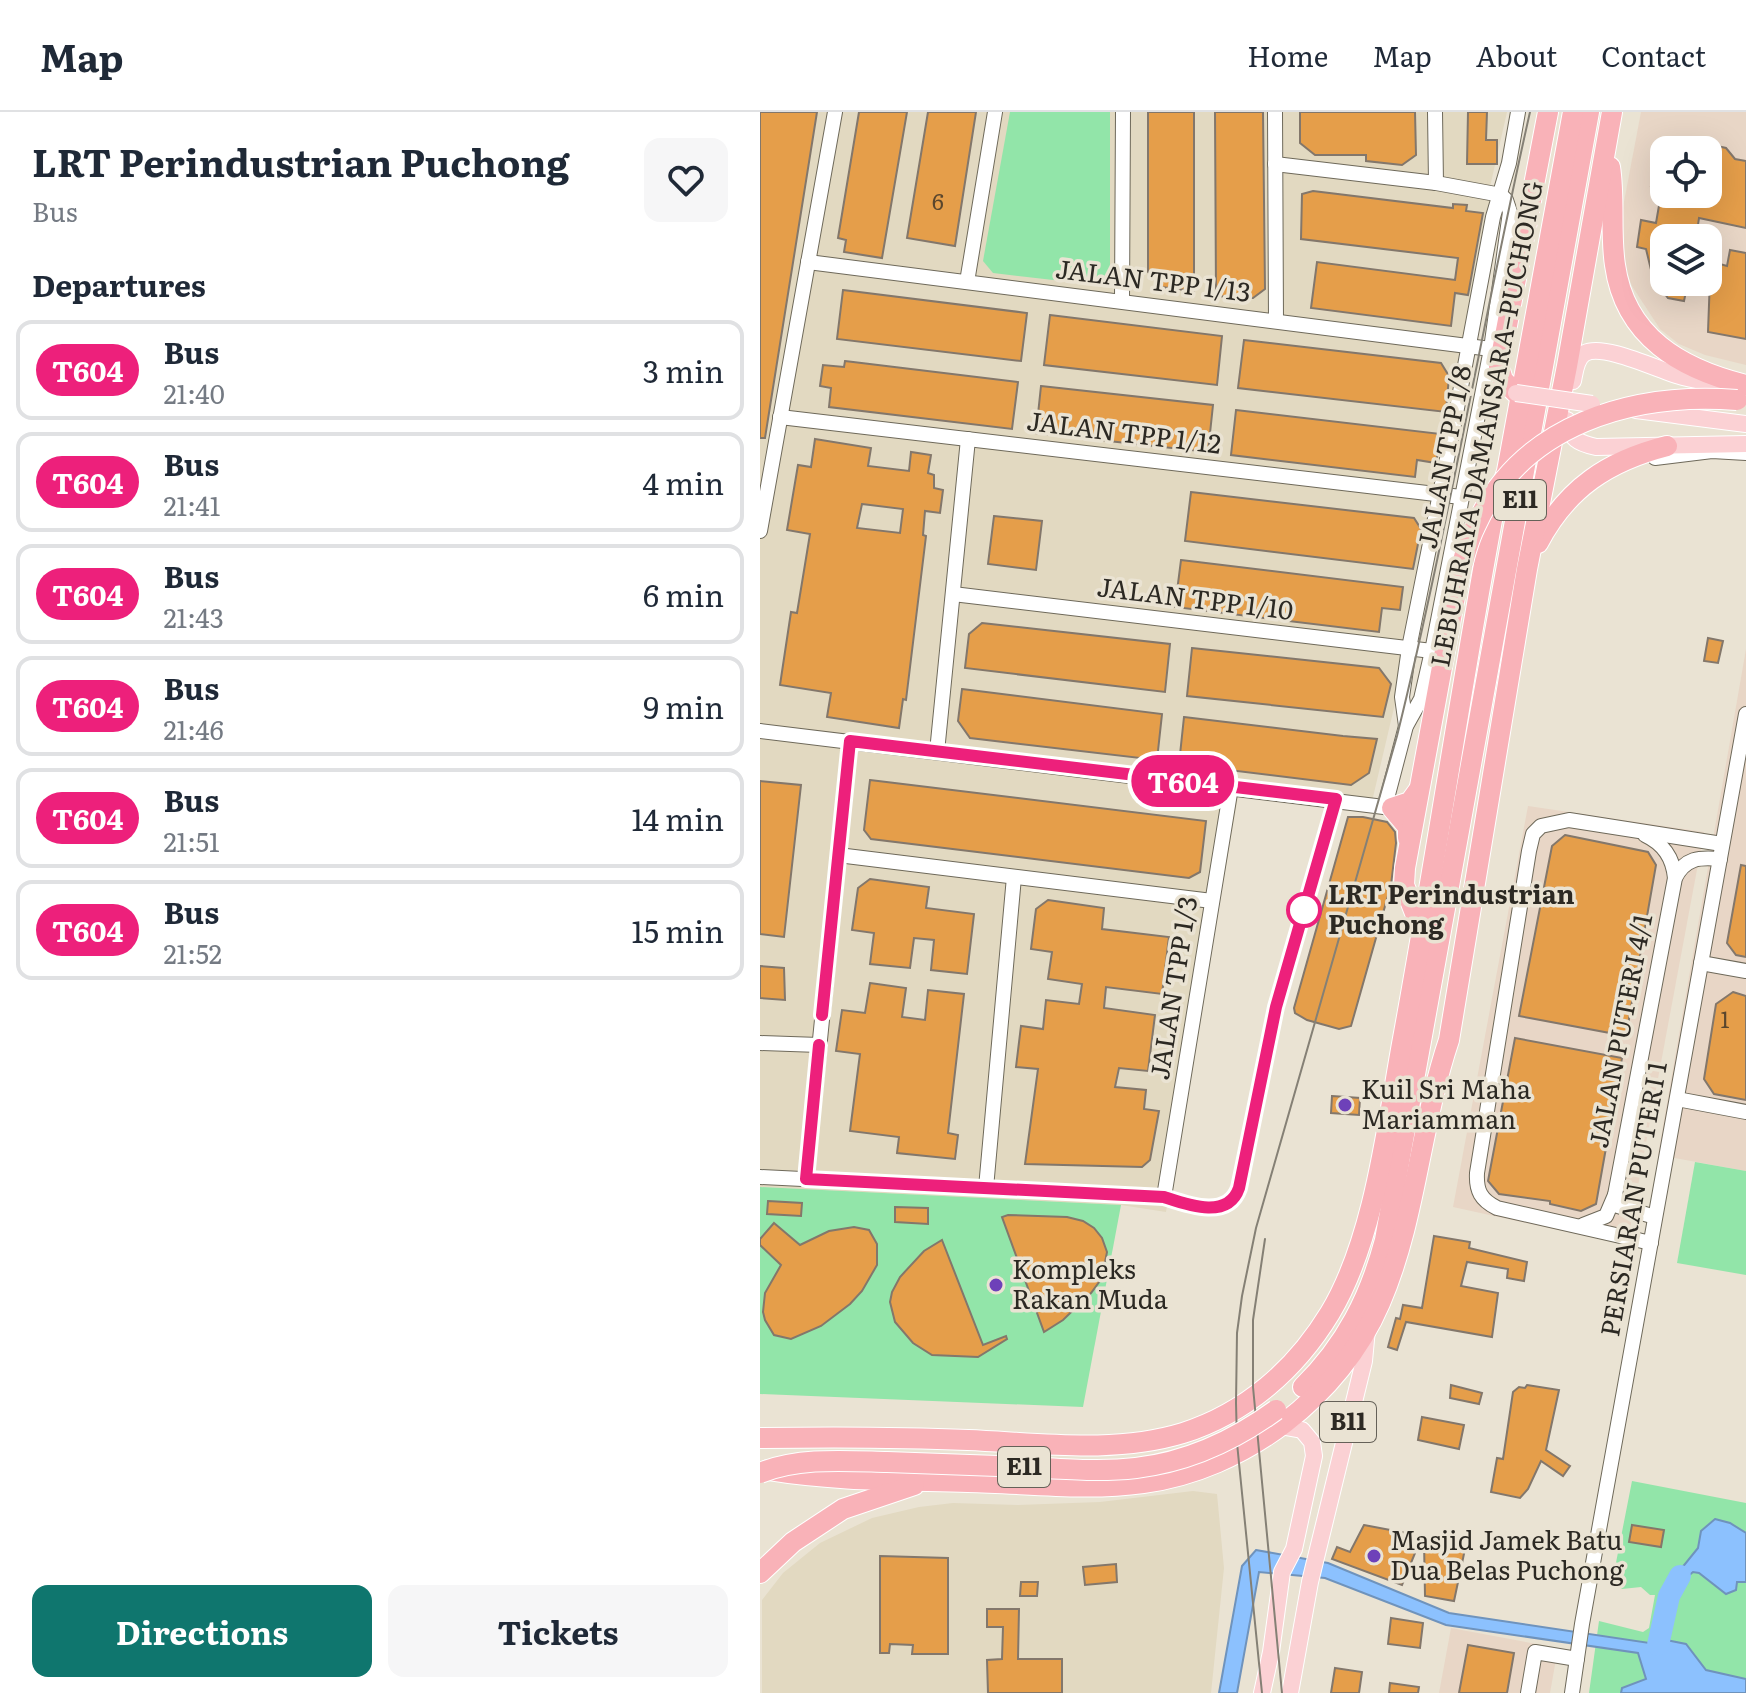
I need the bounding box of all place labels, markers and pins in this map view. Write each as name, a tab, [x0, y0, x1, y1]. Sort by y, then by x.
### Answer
place label: LRT Perindustrian Puchong	[1328, 873, 1575, 942]
marker: LRT Perindustrian Puchong	[1287, 893, 1321, 927]
place label: Kuil Sri Maha Mariamman	[1361, 1068, 1531, 1137]
marker: Kuil Sri Maha Mariamman	[1336, 1096, 1354, 1114]
place label: Kompleks Rakan Muda	[1012, 1248, 1168, 1317]
marker: Kompleks Rakan Muda	[987, 1276, 1005, 1294]
place label: Masjid Jamek Batu Dua Belas Puchong	[1390, 1519, 1624, 1588]
marker: Masjid Jamek Batu Dua Belas Puchong	[1365, 1547, 1383, 1565]

